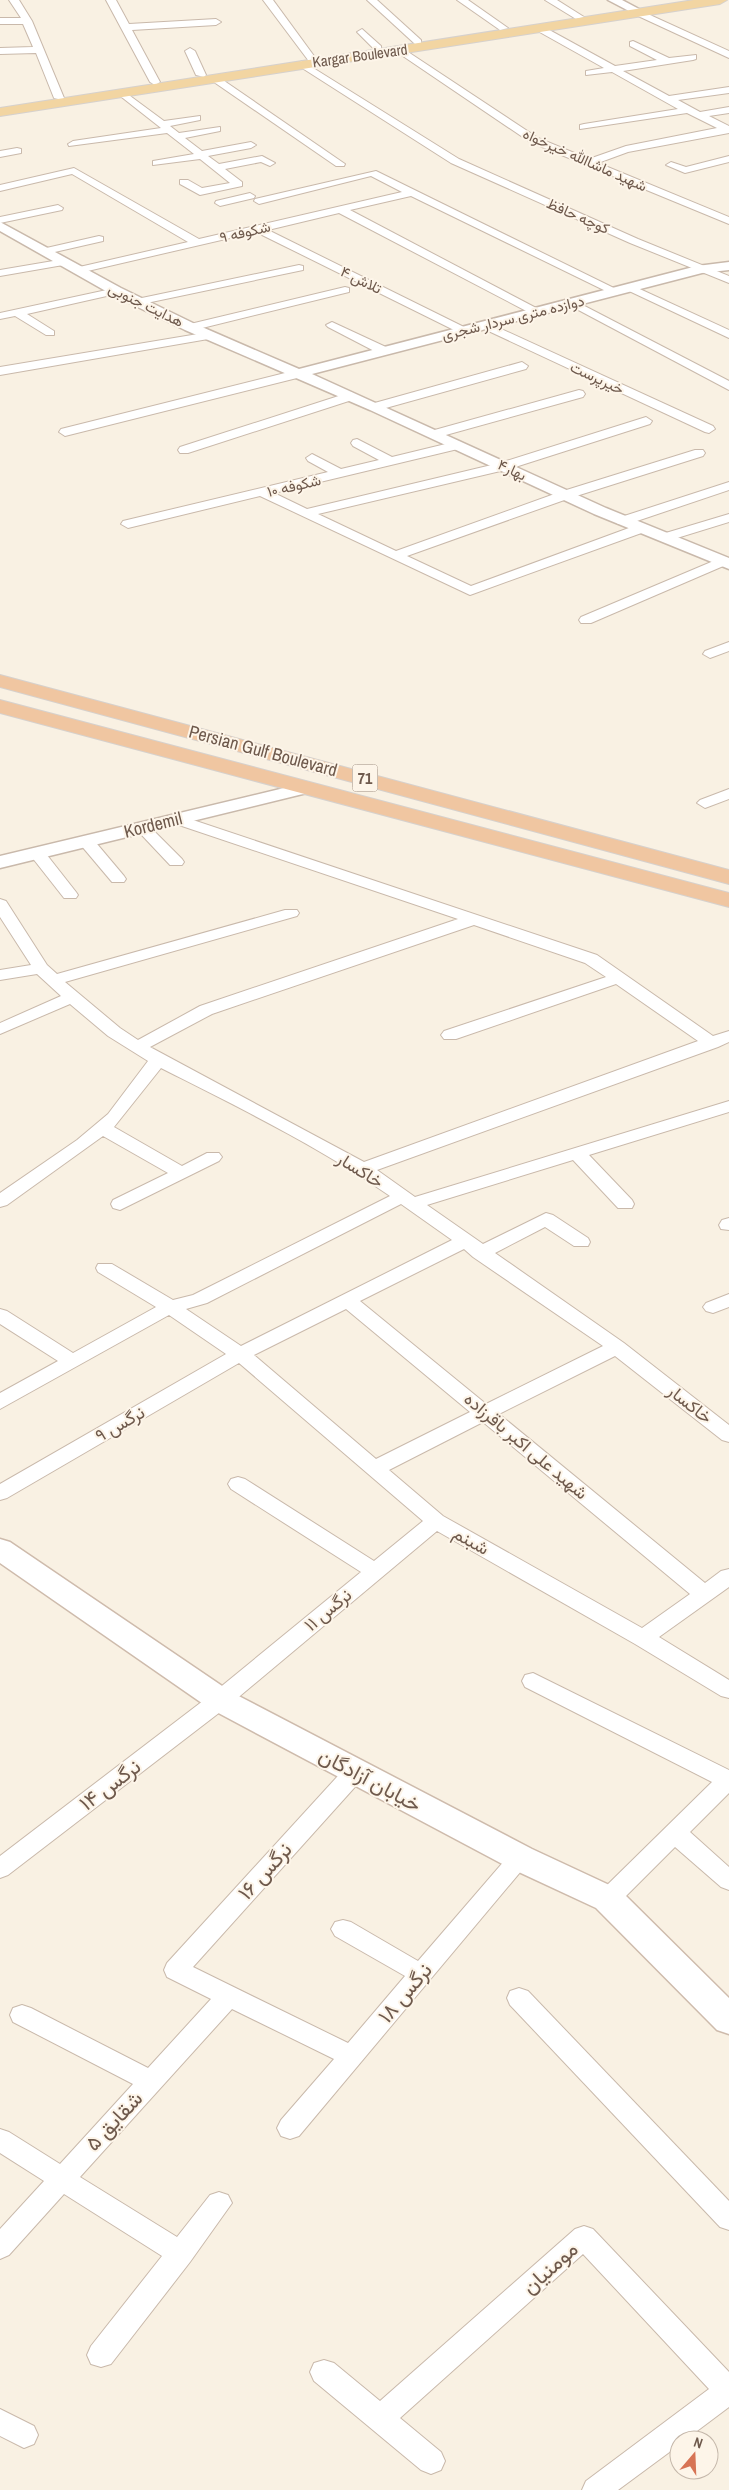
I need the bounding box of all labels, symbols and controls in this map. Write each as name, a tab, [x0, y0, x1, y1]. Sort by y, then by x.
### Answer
street label: Kargar Boulevard	[311, 38, 409, 73]
street label: شهید ماشاالله خیرخواه	[520, 123, 651, 196]
street label: کوچه حافظ	[543, 192, 613, 239]
street label: شکوفه ۹	[217, 215, 272, 248]
street label: تلاش ۴	[337, 261, 385, 299]
street label: هدایت جنوبی	[105, 277, 187, 332]
street label: دوازده متری سردار شجری	[439, 290, 586, 345]
street label: خیرپرست	[567, 356, 628, 399]
street label: بهار۴	[494, 454, 530, 485]
street label: شکوفه ۱۰	[265, 469, 323, 502]
street label: Persian Gulf Boulevard	[186, 719, 340, 782]
road number: 71	[352, 764, 378, 791]
street label: Kordemil	[121, 805, 185, 844]
street label: خاکسار	[331, 1145, 388, 1194]
street label: خاکسار	[662, 1377, 718, 1429]
street label: شهید علی اکبر باقرزاده	[459, 1386, 594, 1505]
street label: نرگس ۹	[90, 1399, 149, 1448]
street label: شبنم	[449, 1520, 494, 1561]
street label: نرگس ۱۱	[299, 1582, 357, 1637]
street label: خیابان آزادگان	[314, 1740, 427, 1819]
street label: نرگس ۱۴	[73, 1752, 146, 1817]
street label: نرگس ۱۶	[231, 1835, 298, 1906]
street label: نرگس ۱۸	[371, 1956, 438, 2029]
street label: شقایق ۵	[78, 2084, 149, 2157]
street label: مومنیان	[515, 2235, 584, 2301]
north arrow	[669, 2430, 719, 2480]
text: N	[691, 2433, 705, 2453]

